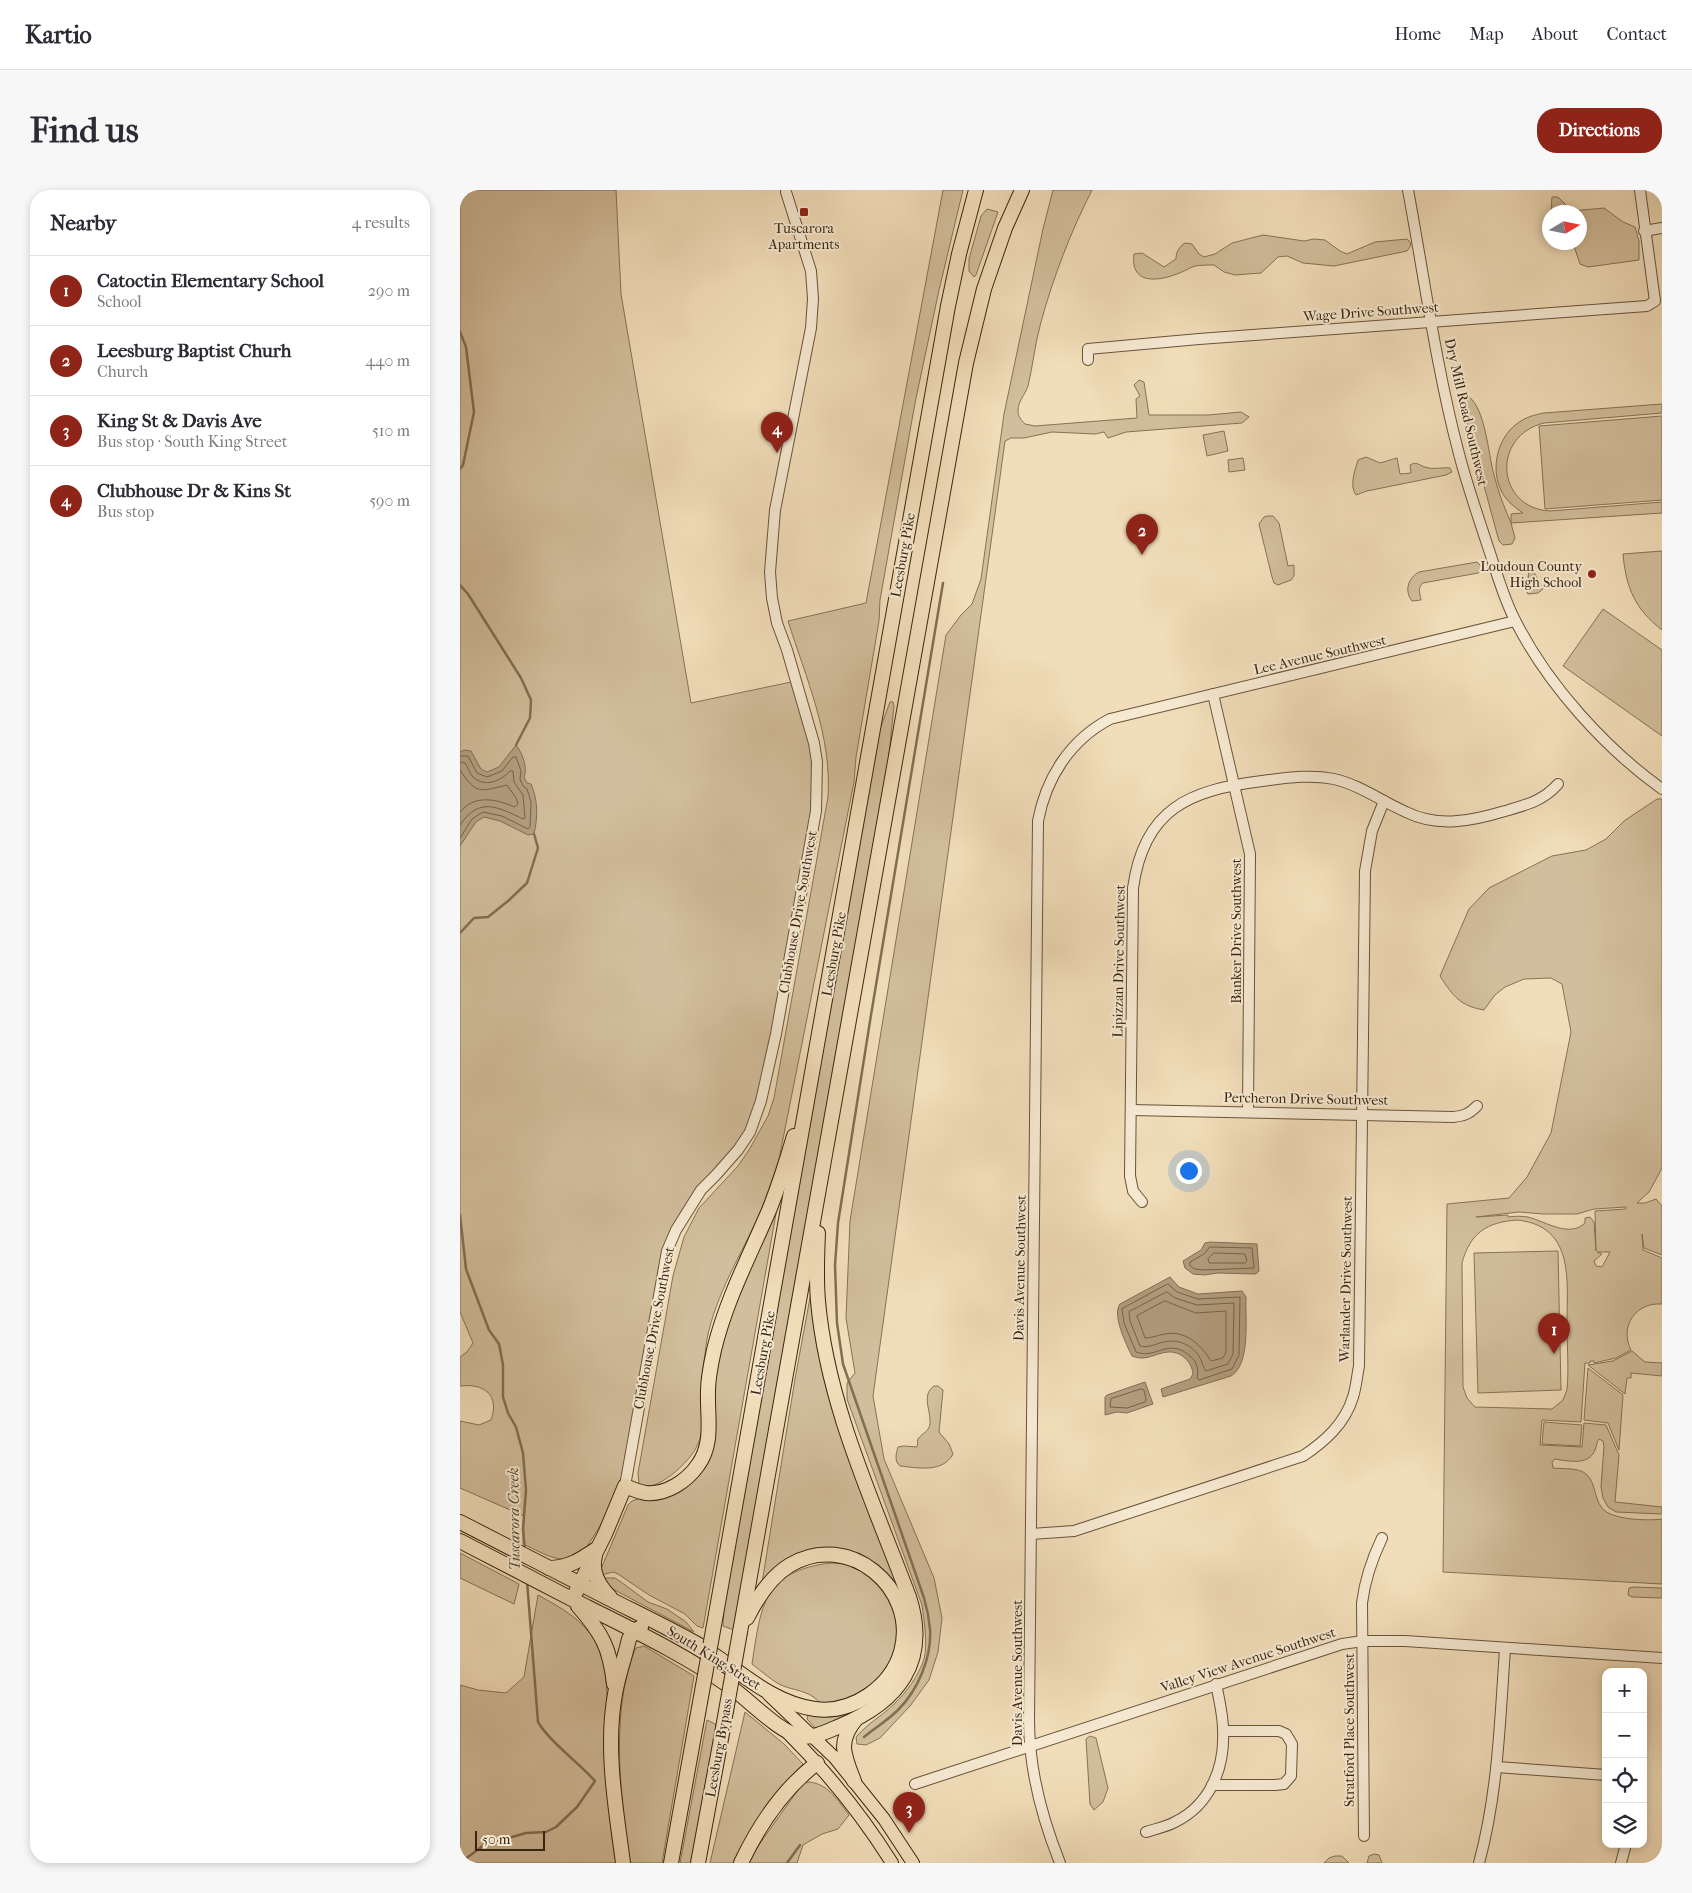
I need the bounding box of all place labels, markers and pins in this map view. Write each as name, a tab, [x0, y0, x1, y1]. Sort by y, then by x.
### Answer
marker: Tuscarora Apartments	[798, 206, 810, 218]
place label: Tuscarora Apartments	[768, 220, 839, 253]
pin: 4	[761, 412, 793, 453]
pin: 2	[1126, 514, 1158, 555]
place label: Loudoun County High School	[1480, 558, 1583, 591]
marker: Loudoun County High School	[1586, 568, 1598, 580]
pin: 1	[1538, 1313, 1570, 1354]
pin: 3	[893, 1792, 925, 1833]

